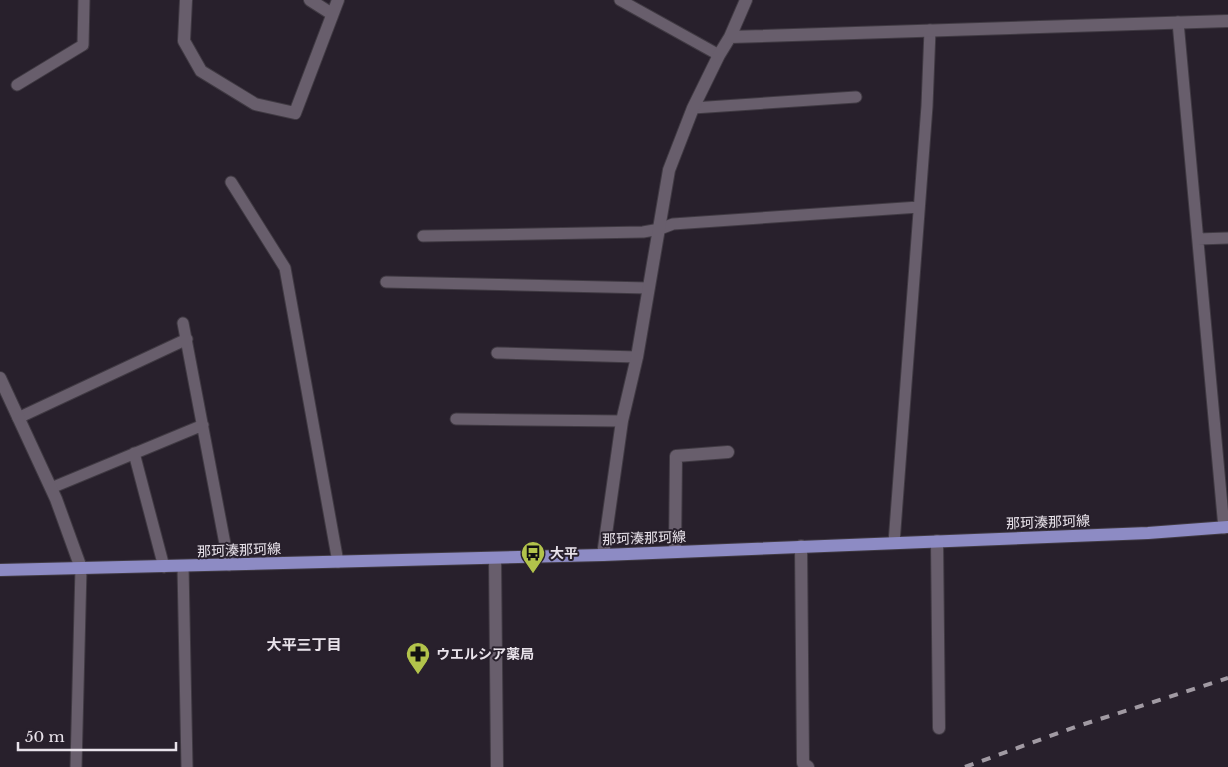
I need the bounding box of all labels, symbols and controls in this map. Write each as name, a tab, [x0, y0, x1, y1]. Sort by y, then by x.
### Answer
street label: 那珂湊那珂線	[1006, 512, 1090, 532]
street label: 那珂湊那珂線	[602, 528, 686, 548]
street label: 那珂湊那珂線	[197, 540, 281, 560]
bus stop icon: 大平	[520, 540, 546, 574]
place label: 大平	[550, 544, 578, 562]
district label: 大平三丁目	[266, 635, 342, 654]
pharmacy icon: ウエルシア薬局	[405, 641, 431, 675]
place label: ウエルシア薬局	[436, 645, 534, 663]
scale bar	[18, 720, 175, 752]
text: 50 m	[25, 727, 65, 746]

